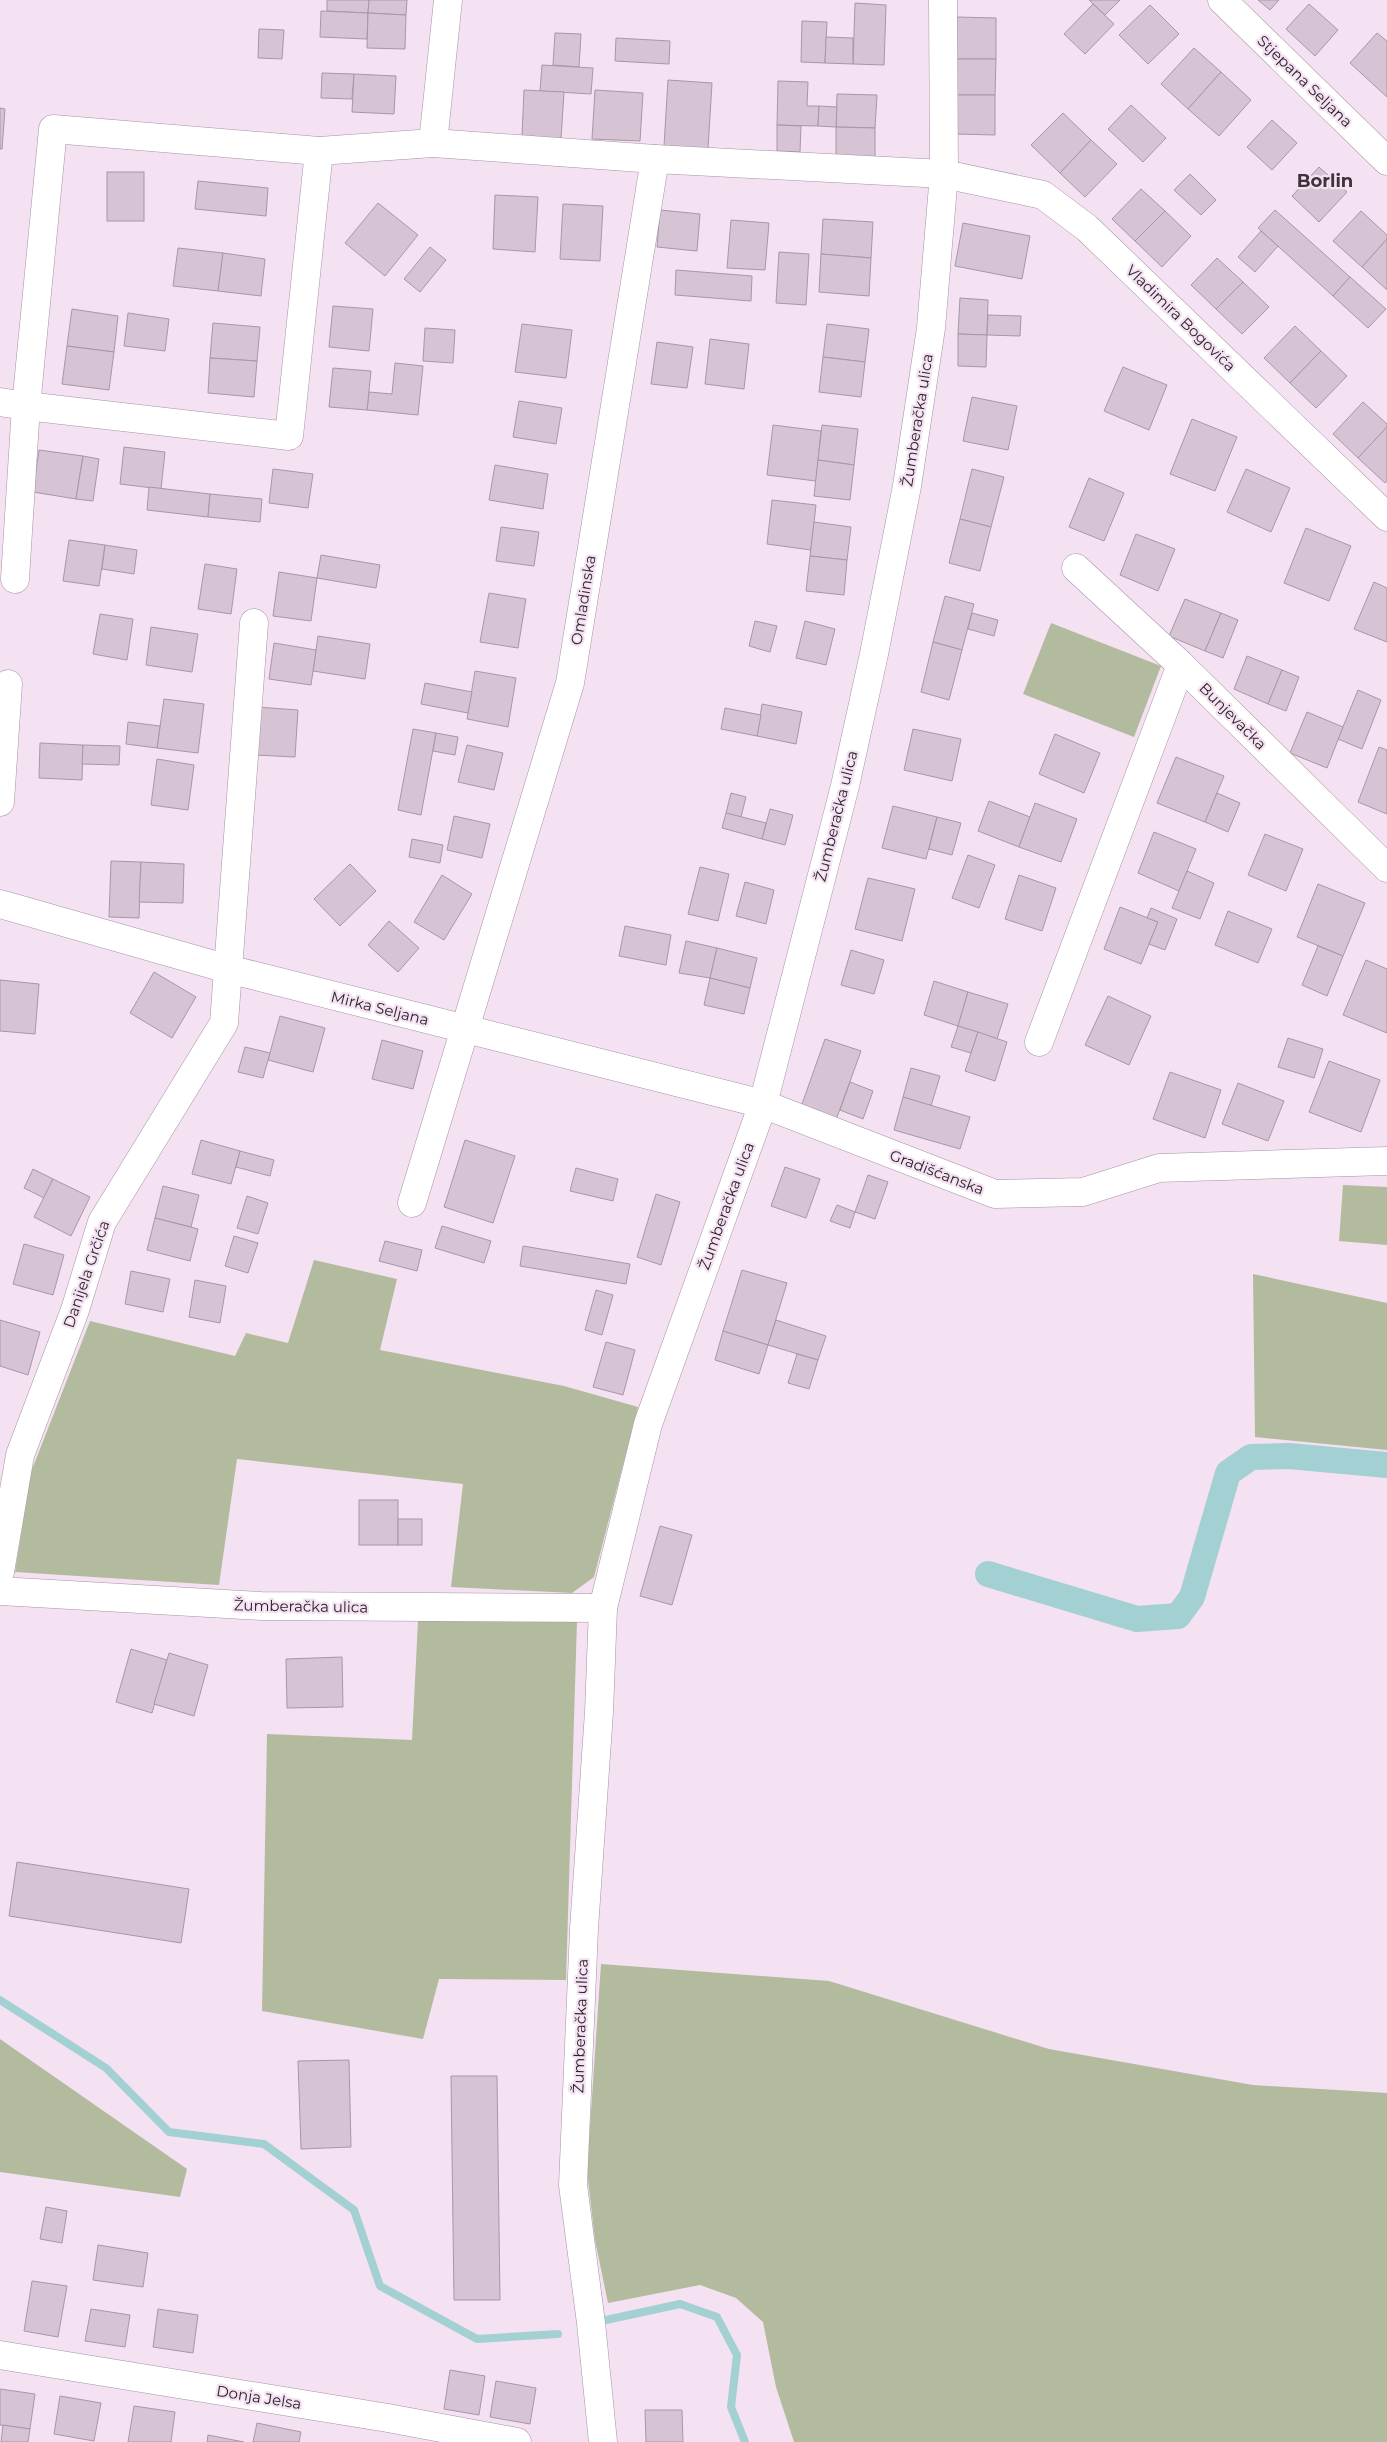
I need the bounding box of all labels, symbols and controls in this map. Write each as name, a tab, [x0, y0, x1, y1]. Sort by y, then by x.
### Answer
street label: Stjepana Seljana	[1254, 31, 1356, 131]
district label: Borlin	[1297, 170, 1353, 192]
street label: Vladimira Bogovića	[1122, 261, 1240, 375]
street label: Žumberačka ulica	[897, 352, 937, 488]
street label: Omladinska	[567, 554, 599, 646]
street label: Bunjevačka	[1195, 678, 1271, 754]
street label: Žumberačka ulica	[811, 748, 861, 884]
street label: Mirka Seljana	[329, 987, 431, 1029]
street label: Žumberačka ulica	[694, 1140, 758, 1272]
street label: Gradišćanska	[887, 1145, 987, 1199]
street label: Danijela Grčića	[59, 1218, 113, 1330]
street label: Žumberačka ulica	[234, 1595, 368, 1617]
street label: Žumberačka ulica	[568, 1958, 592, 2094]
street label: Donja Jelsa	[215, 2381, 303, 2413]

